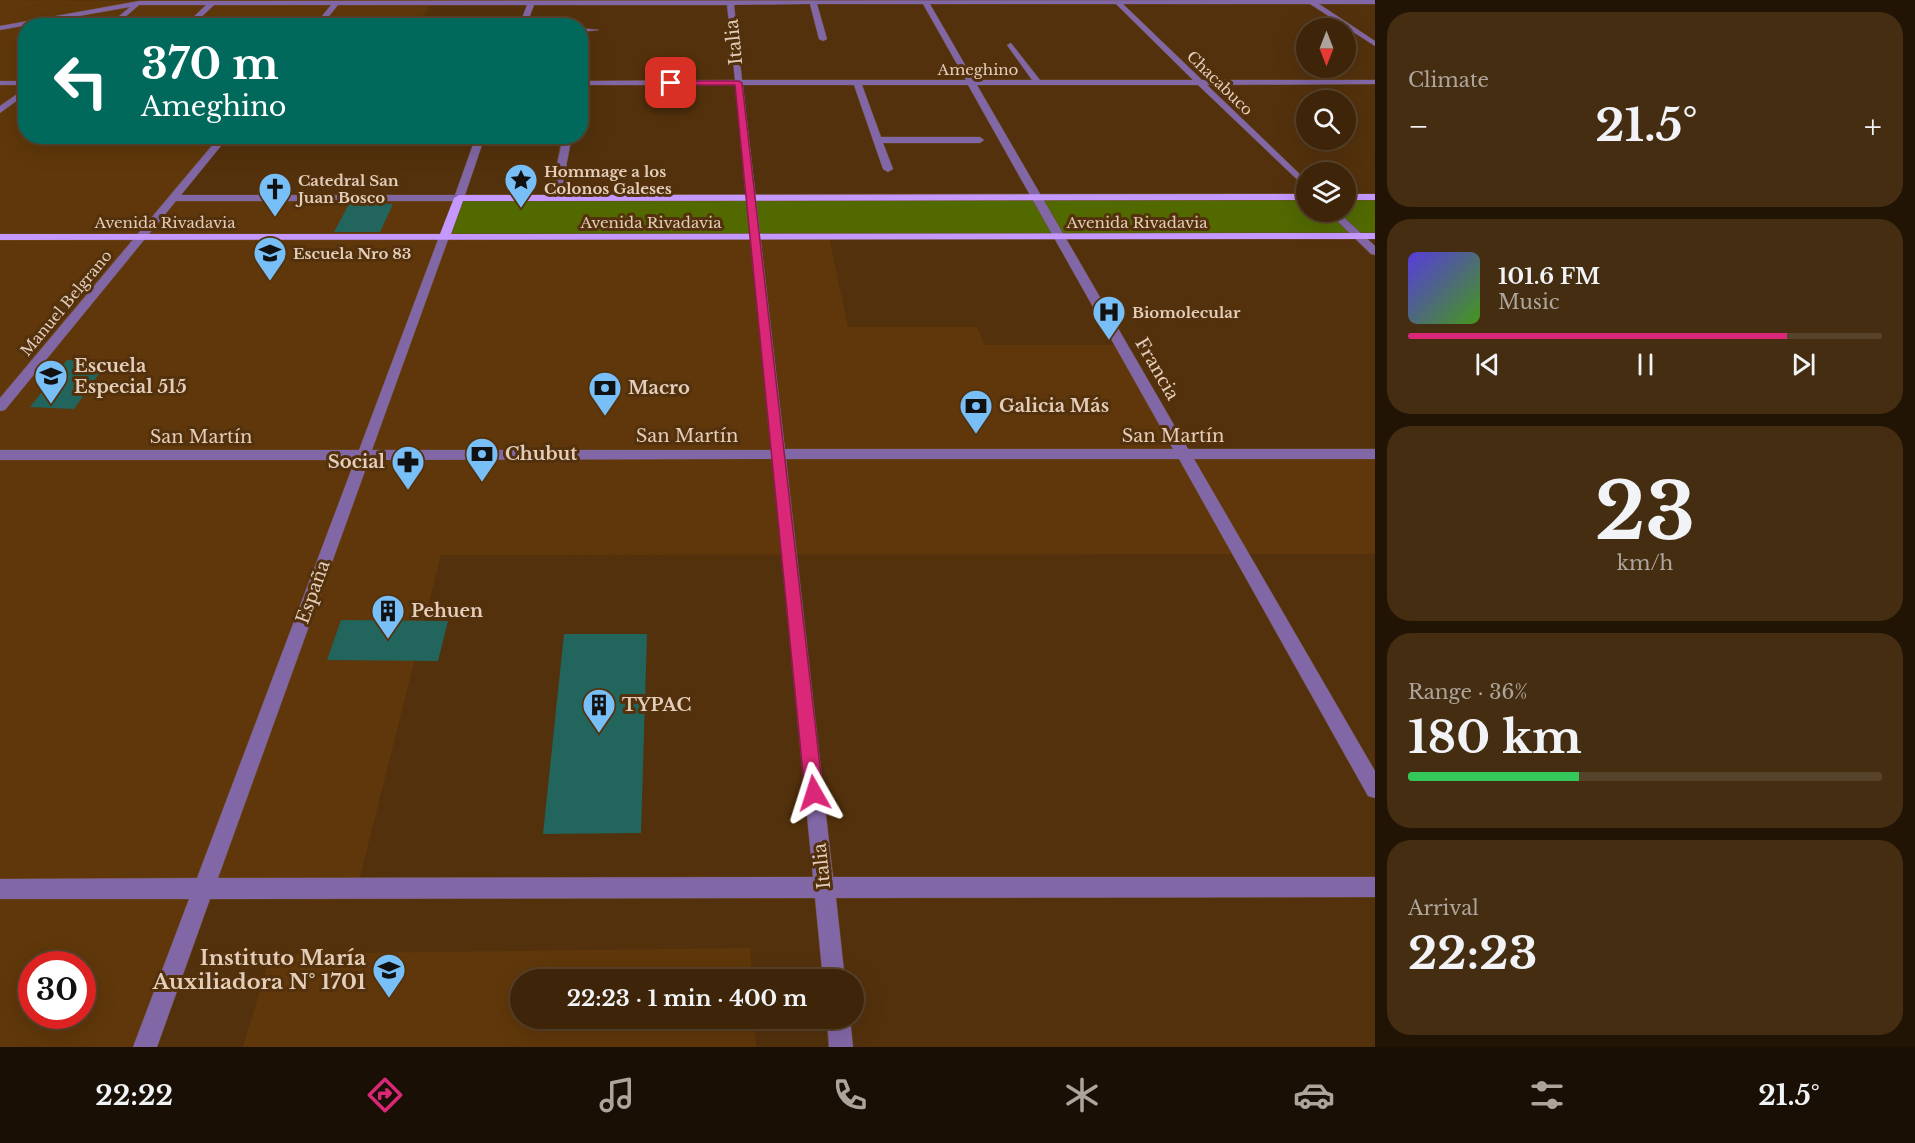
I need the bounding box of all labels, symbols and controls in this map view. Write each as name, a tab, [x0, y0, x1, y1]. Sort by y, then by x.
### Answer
street label: Italia	[721, 18, 747, 66]
north arrow	[1296, 18, 1356, 78]
map controls	[1296, 18, 1356, 222]
text: 370 m	[141, 38, 279, 90]
icon: left	[42, 42, 120, 120]
street label: Chacabuco	[1183, 47, 1257, 119]
pin	[645, 57, 696, 108]
street label: Ameghino	[937, 60, 1019, 79]
icon: arrive	[654, 66, 687, 99]
text: Climate	[1408, 68, 1489, 92]
text: Ameghino	[141, 90, 287, 123]
button: search	[1296, 90, 1356, 150]
text: 21.5°	[1595, 97, 1698, 153]
text: −	[1408, 106, 1429, 147]
text: +	[1864, 106, 1882, 147]
place icon: Hommage a los Colonos Galeses	[503, 162, 539, 209]
place label: Hommage a los Colonos Galeses	[544, 162, 672, 198]
button: layers	[1296, 162, 1356, 222]
church icon: Catedral San Juan Bosco	[257, 171, 293, 218]
place label: Catedral San Juan Bosco	[295, 171, 399, 207]
street label: Avenida Rivadavia	[93, 213, 236, 232]
street label: Avenida Rivadavia	[579, 213, 722, 232]
street label: Avenida Rivadavia	[1065, 213, 1208, 232]
school or university icon: Escuela Nro 83	[252, 235, 288, 282]
place label: Escuela Nro 83	[293, 244, 411, 263]
street label: Manuel Belgrano	[16, 246, 116, 360]
text: 101.6 FM	[1498, 263, 1600, 290]
text: Music	[1498, 290, 1559, 314]
hospital icon: Biomolecular	[1091, 294, 1127, 341]
place label: Biomolecular	[1132, 303, 1241, 322]
street label: Francia	[1130, 334, 1184, 404]
icon: previous	[1471, 348, 1504, 381]
icon: pause	[1629, 348, 1662, 381]
icon: next	[1787, 348, 1820, 381]
place label: Escuela Especial 515	[74, 355, 187, 398]
school or university icon: Escuela Especial 515	[33, 358, 69, 405]
bank icon: Macro	[587, 370, 623, 417]
place label: Macro	[628, 377, 690, 399]
bank icon: Galicia Más	[958, 388, 994, 435]
place label: Galicia Más	[999, 395, 1109, 417]
street label: San Martín	[636, 425, 738, 447]
street label: San Martín	[1122, 425, 1224, 447]
street label: San Martín	[150, 426, 252, 448]
bank icon: Chubut	[464, 436, 500, 483]
place label: Chubut	[505, 443, 577, 465]
pharmacy icon: Social	[390, 444, 426, 491]
place label: Social	[328, 451, 386, 473]
text: 23	[1595, 463, 1695, 560]
text: km/h	[1617, 551, 1673, 575]
street label: España	[291, 557, 335, 627]
building icon: Pehuen	[370, 593, 406, 640]
place label: Pehuen	[411, 600, 483, 622]
text: Range · 36%	[1408, 680, 1528, 704]
building icon: TYPAC	[581, 687, 617, 734]
place label: TYPAC	[622, 694, 691, 716]
text: 180 km	[1408, 709, 1582, 765]
position arrow	[782, 761, 846, 825]
street label: Italia	[809, 842, 835, 890]
text: Arrival	[1408, 896, 1479, 920]
text: 22:23	[1408, 925, 1537, 981]
place label: Instituto María Auxiliadora N° 1701	[152, 945, 366, 995]
speed limit sign: 30	[18, 951, 96, 1029]
school or university icon: Instituto María Auxiliadora N° 1701	[371, 952, 407, 999]
text: 22:23 · 1 min · 400 m	[567, 985, 807, 1012]
icon: directions	[364, 1074, 406, 1116]
icon: music	[596, 1074, 638, 1116]
icon: phone	[829, 1074, 871, 1116]
icon: climate	[1061, 1074, 1103, 1116]
icon: car	[1293, 1074, 1335, 1116]
icon: filters	[1526, 1074, 1568, 1116]
text: 22:22	[95, 1079, 173, 1112]
text: 21.5°	[1758, 1079, 1820, 1112]

